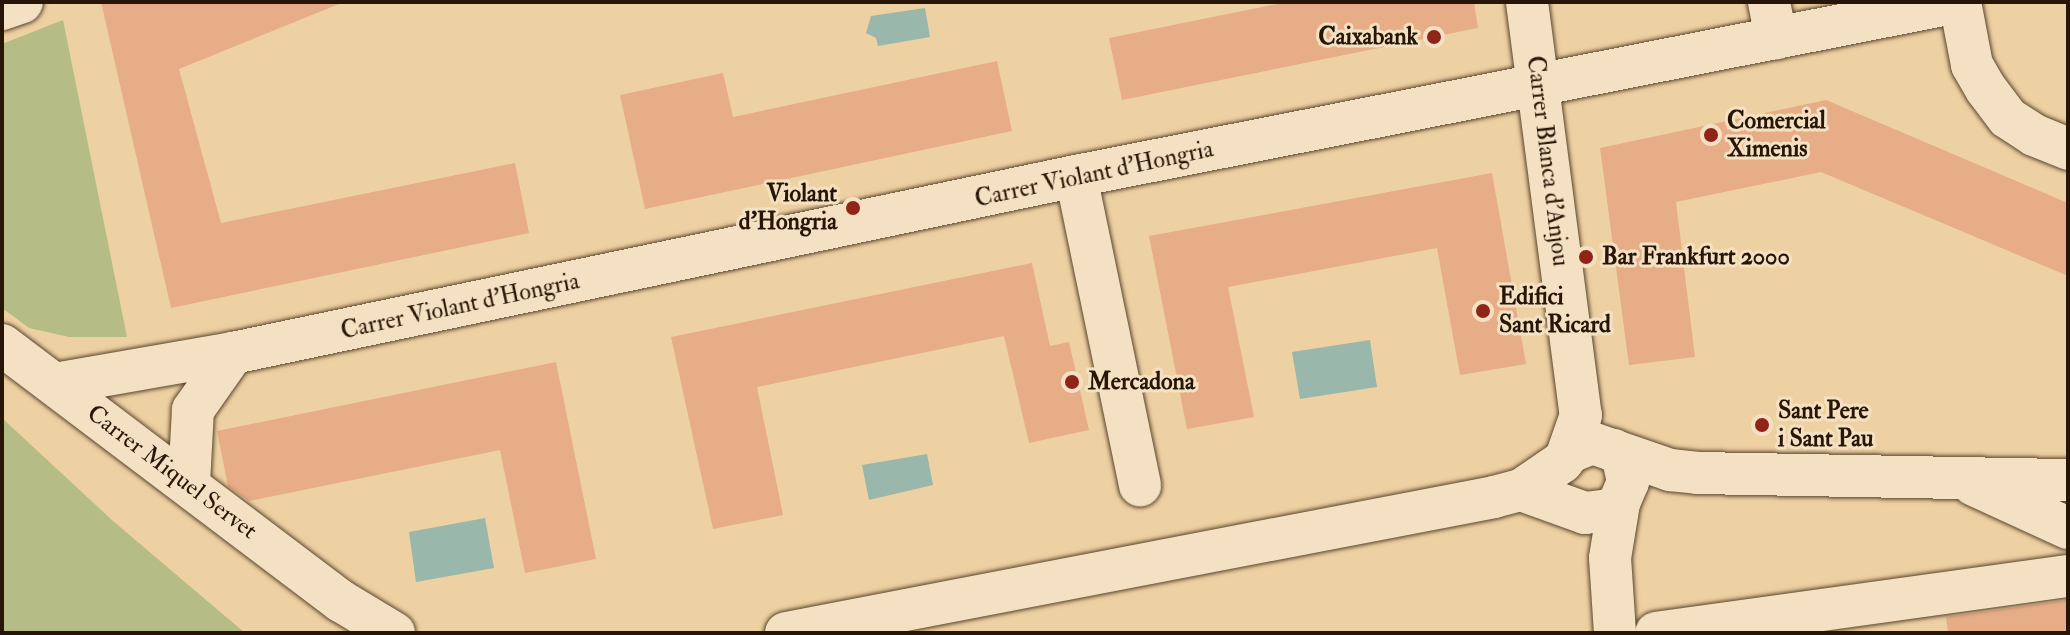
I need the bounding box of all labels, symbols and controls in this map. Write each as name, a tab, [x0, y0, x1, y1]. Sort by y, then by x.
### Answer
place label: Caixabank	[1318, 23, 1418, 51]
marker: Caixabank	[1425, 28, 1443, 46]
street label: Carrer Blanca d'Anjou	[1521, 54, 1575, 268]
place label: Comercial Ximenis	[1727, 107, 1826, 163]
marker: Comercial Ximenis	[1702, 126, 1720, 144]
street label: Carrer Violant d'Hongria	[972, 135, 1216, 213]
place label: Violant d'Hongria	[739, 180, 837, 236]
marker: Violant d'Hongria	[844, 199, 862, 217]
place label: Bar Frankfurt 2000	[1602, 243, 1790, 271]
marker: Bar Frankfurt 2000	[1577, 248, 1595, 266]
street label: Carrer Violant d'Hongria	[338, 267, 582, 345]
place label: Edifici Sant Ricard	[1499, 283, 1611, 339]
marker: Edifici Sant Ricard	[1474, 302, 1492, 320]
place label: Mercadona	[1088, 368, 1195, 396]
marker: Mercadona	[1063, 373, 1081, 391]
place label: Sant Pere i Sant Pau	[1778, 397, 1873, 453]
street label: Carrer Miquel Servet	[81, 399, 263, 545]
marker: Sant Pere i Sant Pau	[1753, 416, 1771, 434]

